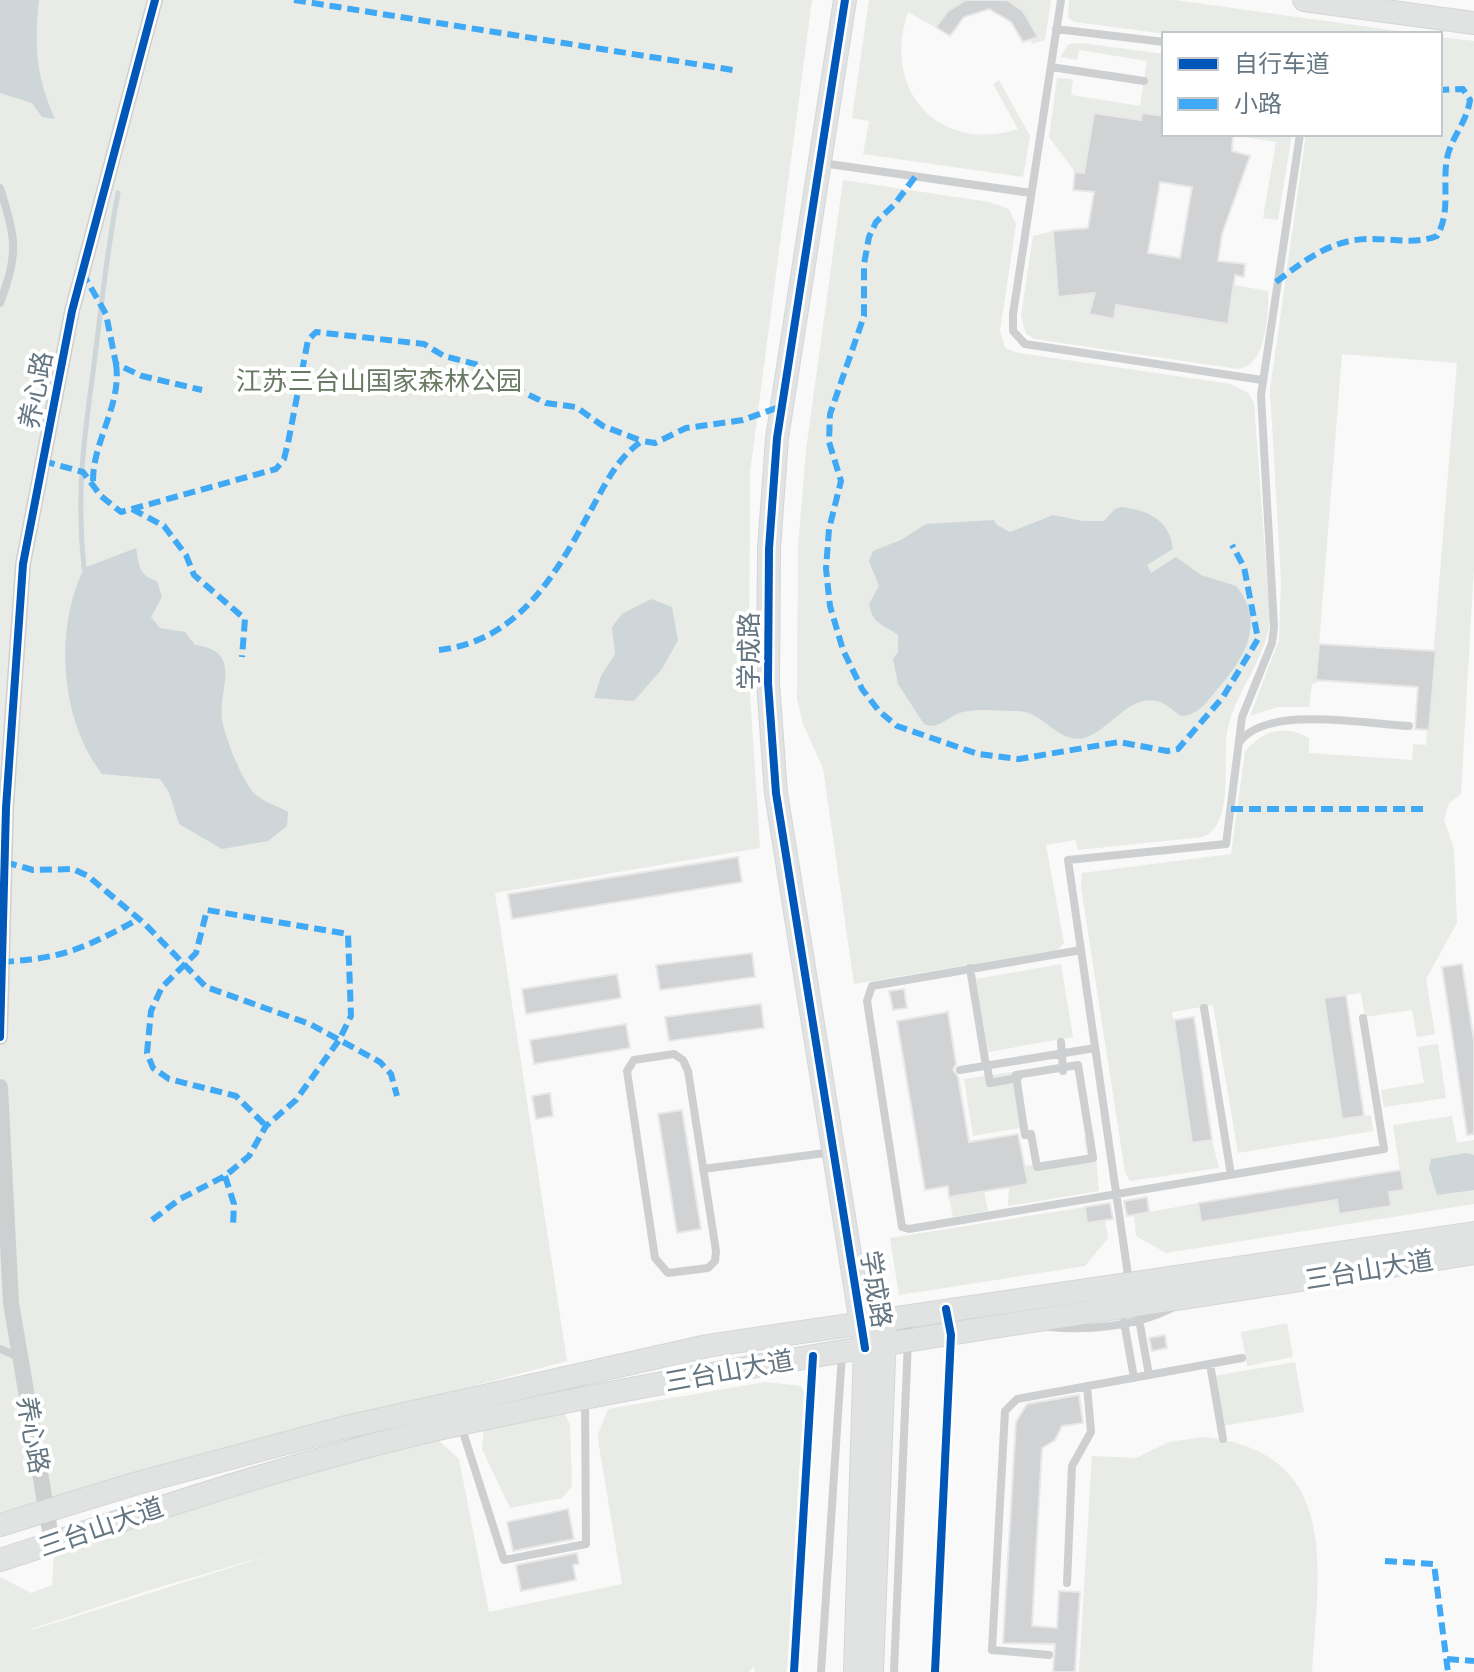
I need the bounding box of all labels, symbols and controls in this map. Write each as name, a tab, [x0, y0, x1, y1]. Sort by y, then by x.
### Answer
legend	[1162, 32, 1442, 136]
text: 自行车道	[1234, 48, 1330, 79]
text: 小路	[1234, 88, 1282, 119]
street label: 养心路	[12, 348, 60, 432]
park label: 江苏三台山国家森林公园	[236, 364, 522, 398]
street label: 学成路	[732, 612, 766, 690]
street label: 三台山大道	[1302, 1243, 1436, 1297]
street label: 学成路	[853, 1248, 899, 1330]
street label: 三台山大道	[662, 1343, 796, 1399]
street label: 养心路	[9, 1394, 57, 1476]
street label: 三台山大道	[34, 1490, 168, 1564]

